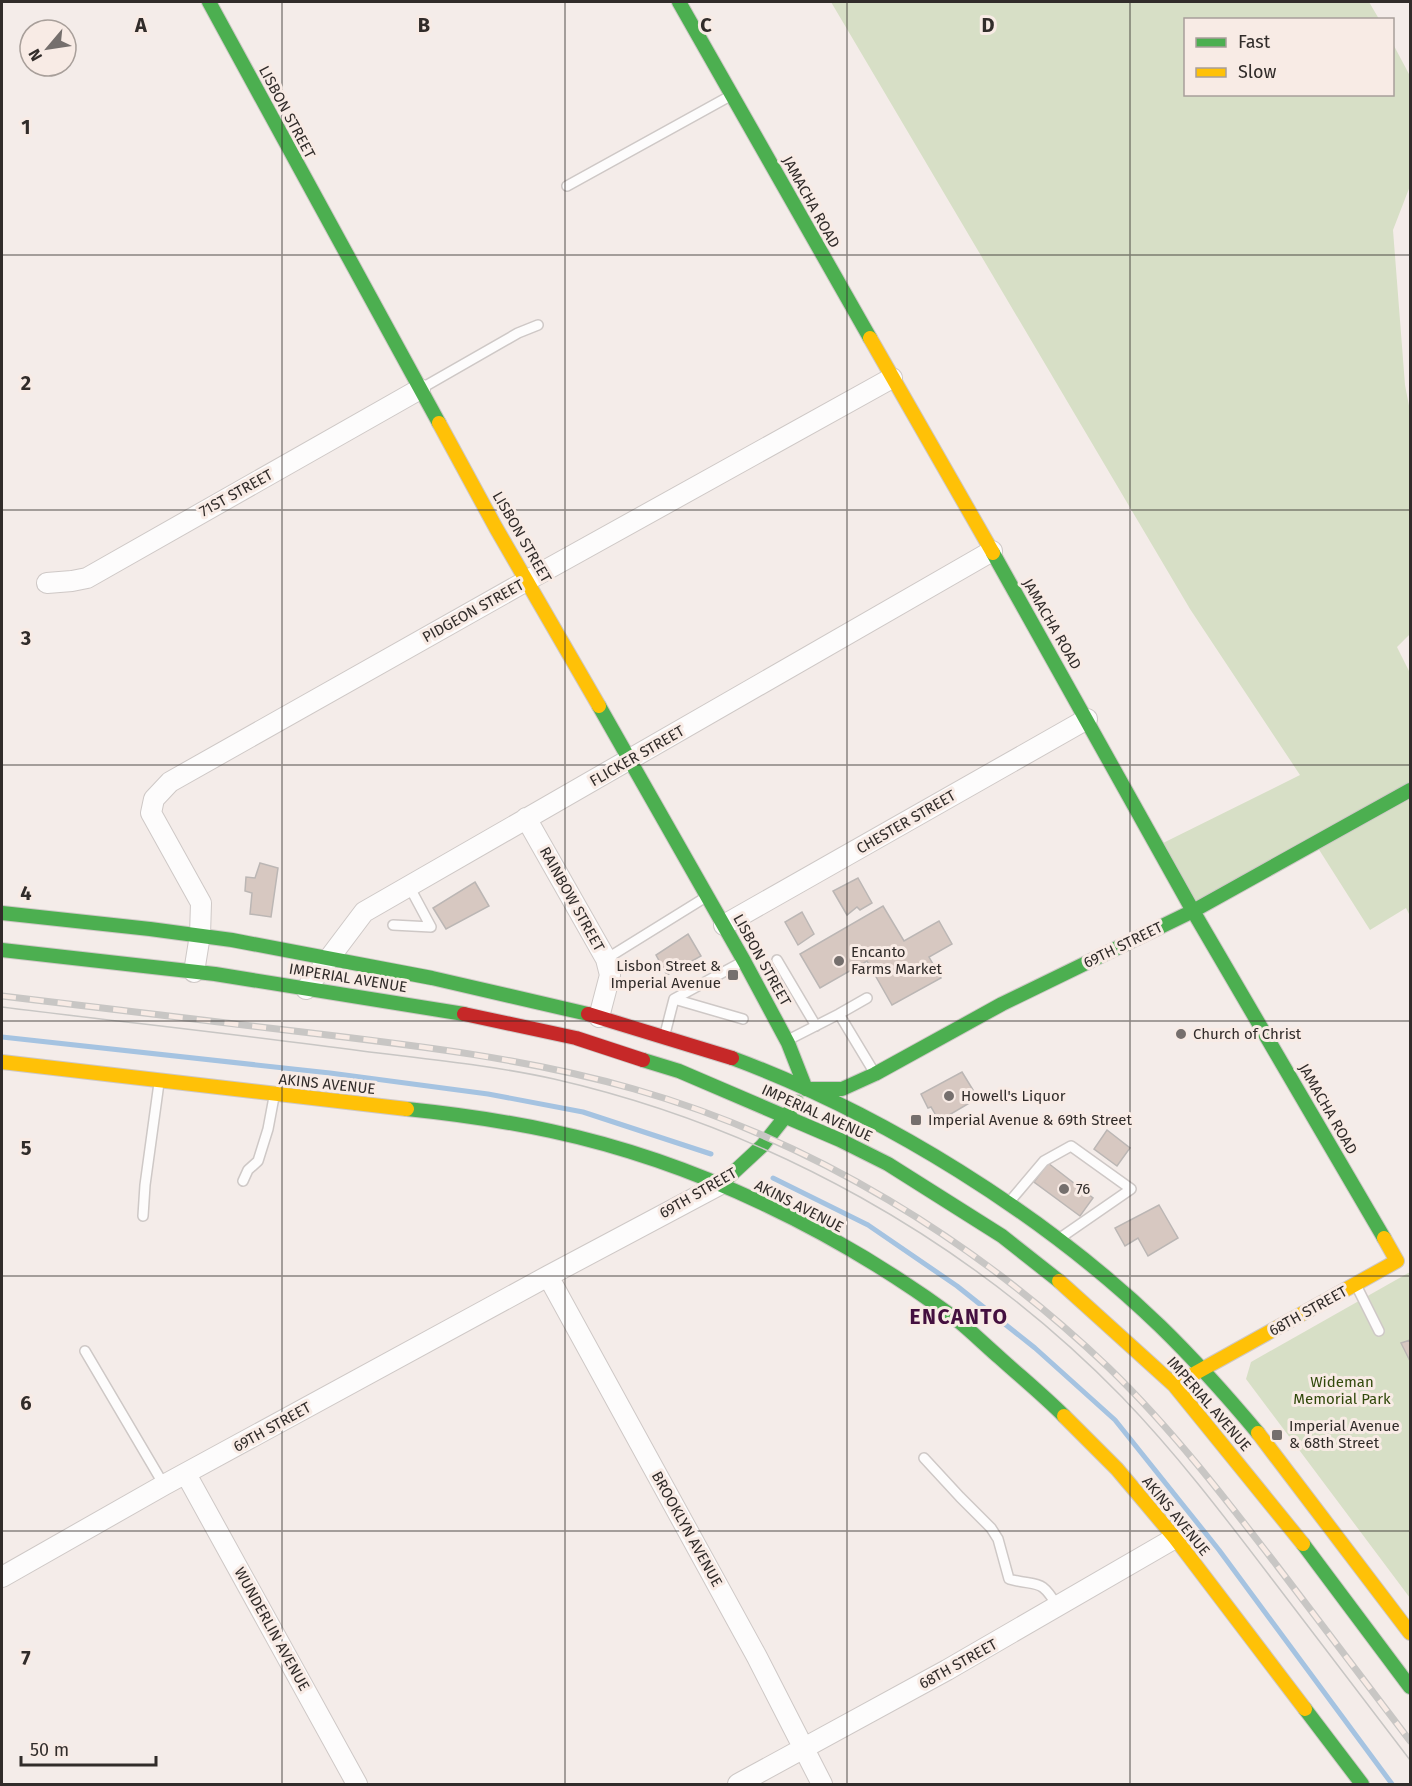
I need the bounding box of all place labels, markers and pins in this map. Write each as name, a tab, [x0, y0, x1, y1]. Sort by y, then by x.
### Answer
place label: Encanto Farms Market	[851, 943, 943, 978]
marker: Encanto Farms Market	[832, 954, 846, 968]
place label: Lisbon Street & Imperial Avenue	[610, 957, 721, 992]
marker: Lisbon Street & Imperial Avenue	[726, 968, 740, 982]
place label: Church of Christ	[1193, 1025, 1302, 1043]
marker: Church of Christ	[1174, 1027, 1188, 1041]
place label: Howell's Liquor	[961, 1087, 1066, 1105]
marker: Howell's Liquor	[942, 1089, 956, 1103]
place label: Imperial Avenue & 69th Street	[928, 1111, 1133, 1129]
marker: Imperial Avenue & 69th Street	[909, 1113, 923, 1127]
place label: 76	[1076, 1180, 1090, 1198]
marker: 76	[1057, 1182, 1071, 1196]
place label: Imperial Avenue & 68th Street	[1289, 1417, 1400, 1452]
marker: Imperial Avenue & 68th Street	[1270, 1428, 1284, 1442]

